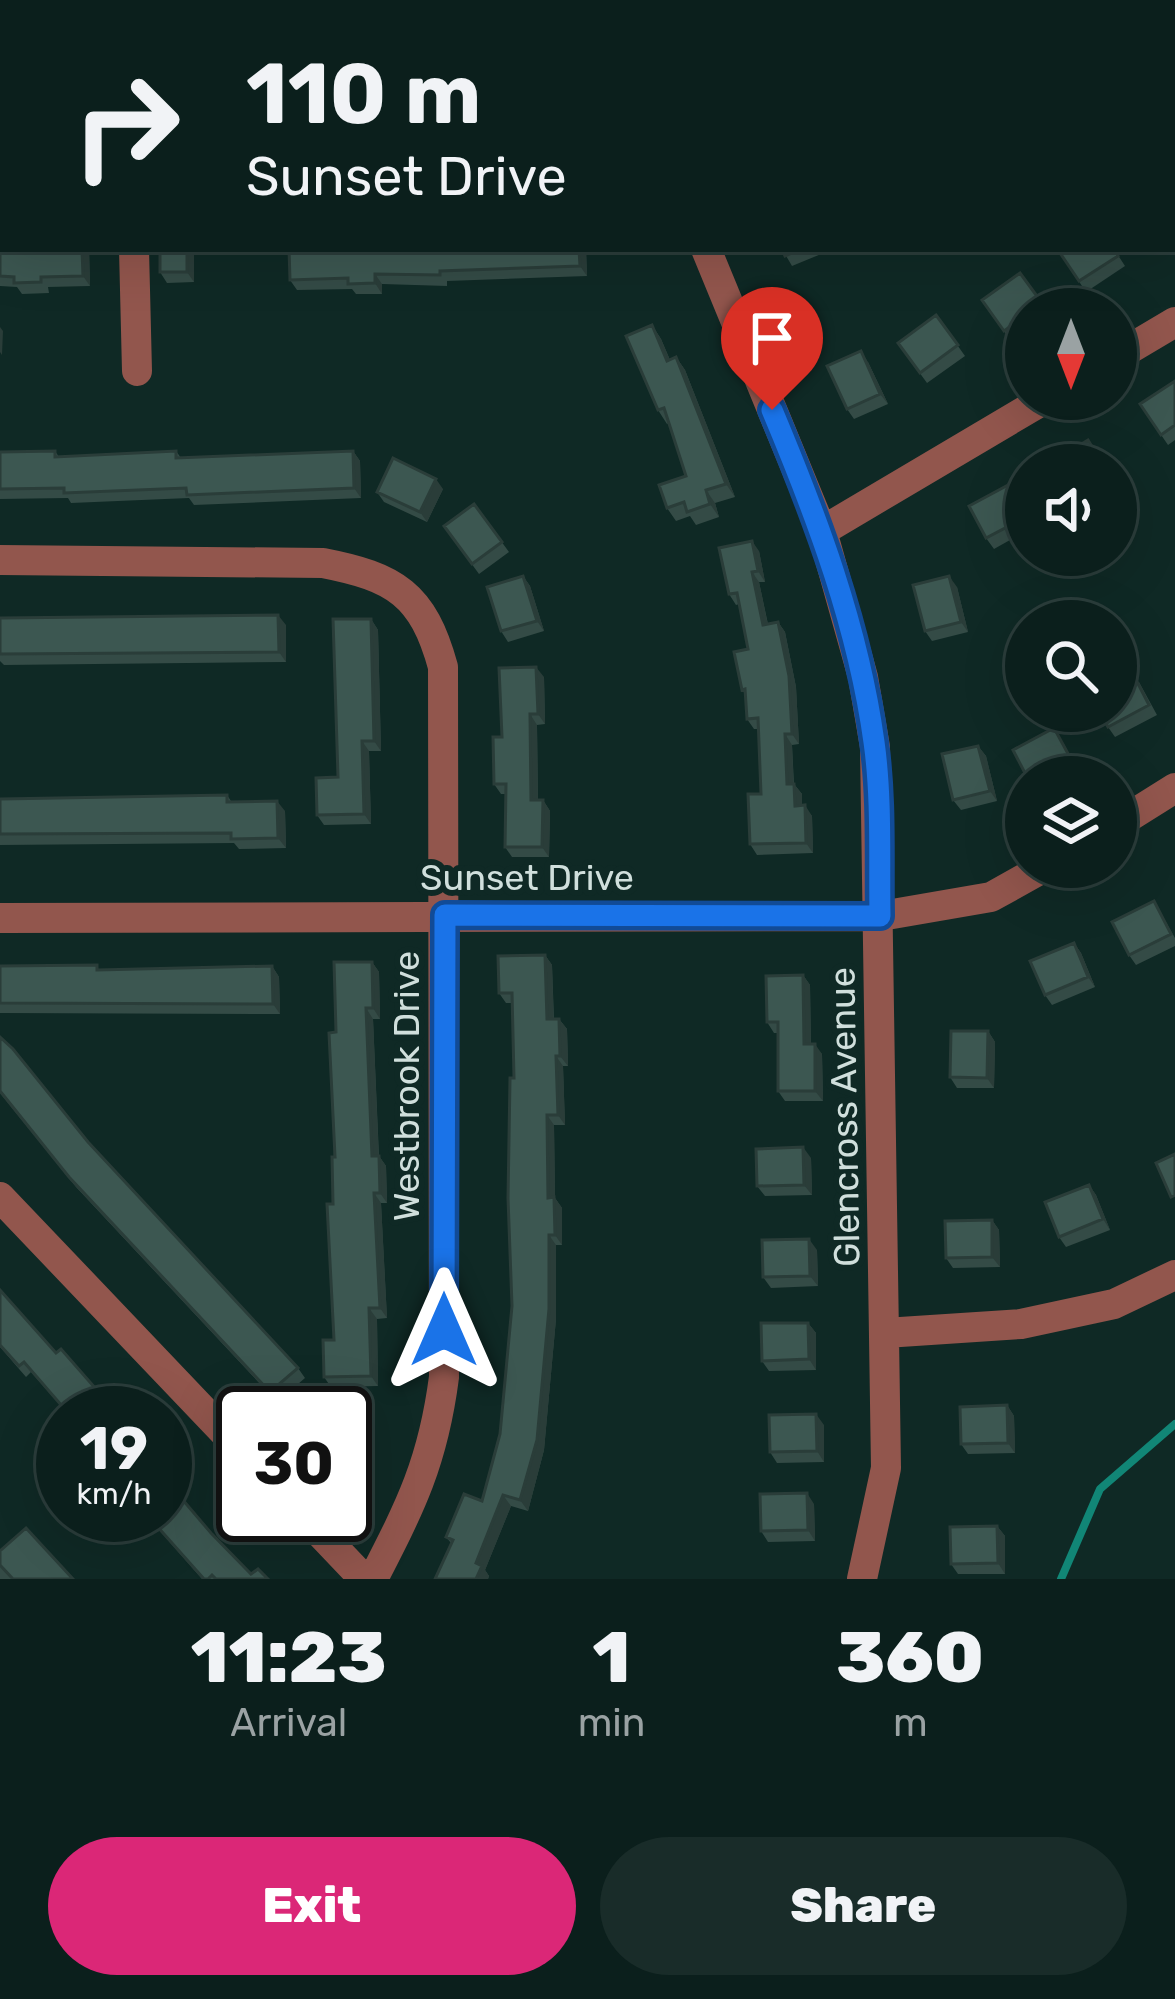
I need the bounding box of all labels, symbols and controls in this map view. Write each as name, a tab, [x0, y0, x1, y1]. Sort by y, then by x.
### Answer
text: 110 m	[246, 44, 481, 144]
icon: right	[48, 48, 204, 204]
text: Sunset Drive	[246, 145, 567, 209]
pin	[721, 287, 823, 410]
north arrow	[1005, 288, 1137, 420]
map controls	[1005, 288, 1137, 888]
icon: arrive	[739, 305, 805, 371]
button: sound	[1005, 444, 1137, 576]
button: search	[1005, 600, 1137, 732]
button: layers	[1005, 756, 1137, 888]
street label: Sunset Drive	[420, 856, 634, 899]
street label: Westbrook Drive	[385, 951, 428, 1221]
street label: Glencross Avenue	[820, 967, 869, 1267]
position arrow	[381, 1267, 507, 1393]
speed limit sign: 30	[216, 1386, 372, 1542]
text: 19	[80, 1413, 148, 1484]
text: km/h	[77, 1476, 151, 1512]
text: 11:23	[191, 1615, 387, 1700]
text: 1	[593, 1615, 631, 1700]
text: 360	[836, 1615, 984, 1700]
text: Arrival	[230, 1700, 347, 1746]
text: min	[578, 1700, 645, 1746]
text: m	[893, 1700, 928, 1746]
button: Exit	[48, 1837, 576, 1975]
button: Share	[600, 1837, 1127, 1975]

